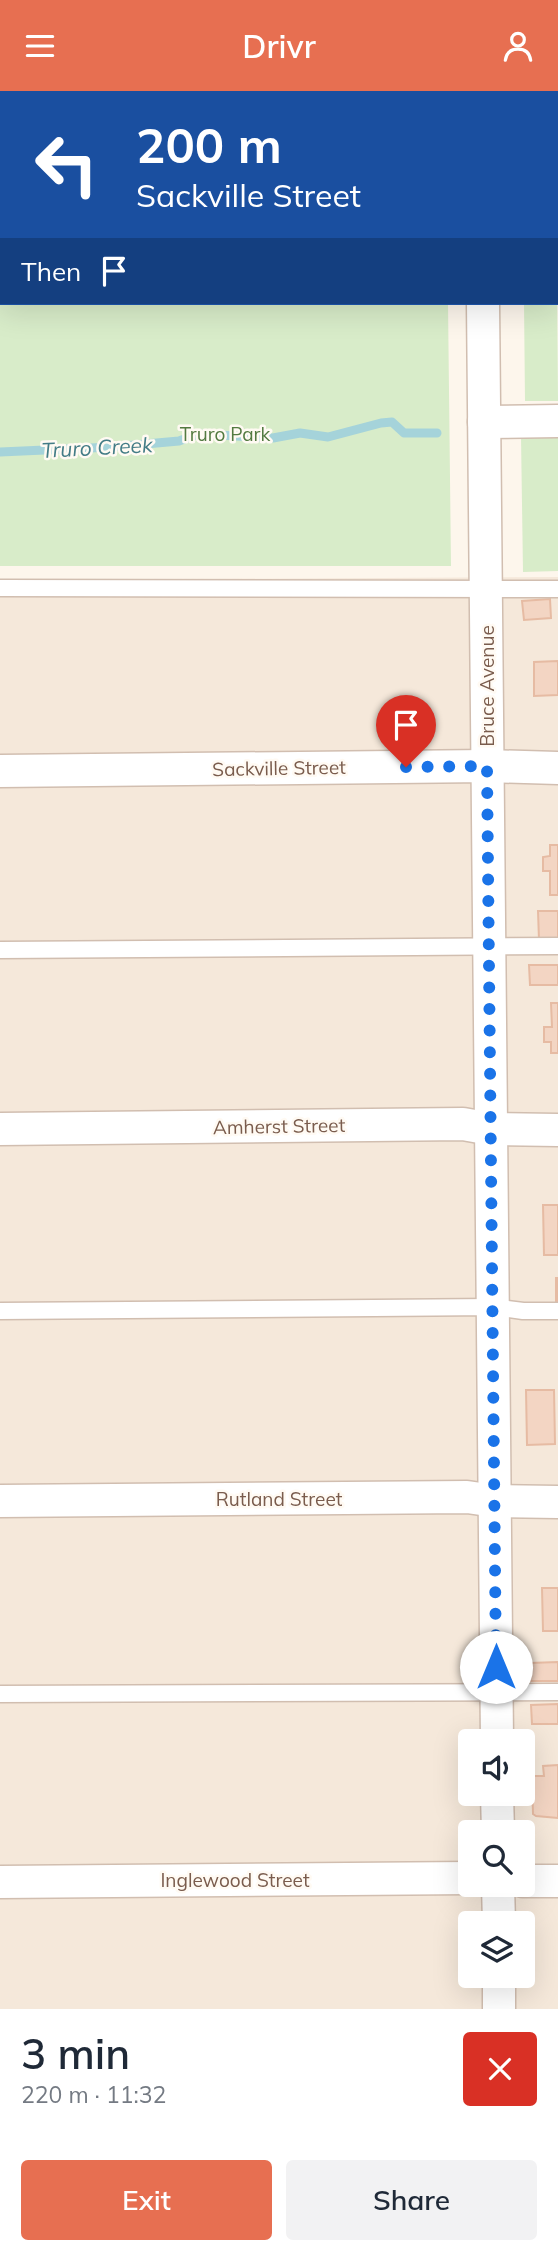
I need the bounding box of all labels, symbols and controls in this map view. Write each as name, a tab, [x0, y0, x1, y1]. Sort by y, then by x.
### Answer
text: Drivr	[242, 26, 316, 66]
icon: menu	[21, 27, 59, 65]
icon: person	[499, 27, 537, 65]
text: 200 m	[136, 114, 282, 175]
icon: left	[21, 119, 112, 210]
text: Sackville Street	[136, 175, 361, 215]
icon: arrive	[95, 252, 133, 290]
text: Then	[21, 255, 81, 288]
park label: Truro Park	[180, 422, 270, 446]
water label: Truro Creek	[41, 431, 154, 463]
street label: Bruce Avenue	[475, 625, 499, 747]
pin	[376, 695, 436, 767]
icon: arrive	[387, 706, 425, 744]
street label: Sackville Street	[212, 755, 346, 781]
street label: Amherst Street	[213, 1113, 346, 1139]
street label: Rutland Street	[216, 1487, 343, 1511]
position arrow	[459, 1630, 533, 1704]
map controls	[458, 1729, 535, 1988]
button: sound	[458, 1729, 535, 1806]
button: search	[458, 1820, 535, 1897]
street label: Inglewood Street	[160, 1868, 310, 1892]
button: layers	[458, 1911, 535, 1988]
text: 3 min	[21, 2027, 130, 2080]
button: close	[463, 2032, 537, 2106]
text: 220 m · 11:32	[21, 2080, 166, 2109]
button: Exit	[21, 2160, 272, 2240]
button: Share	[286, 2160, 537, 2240]

